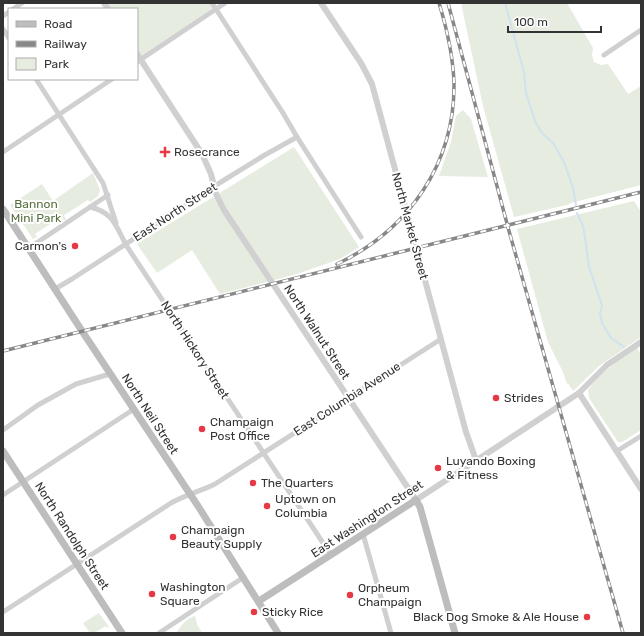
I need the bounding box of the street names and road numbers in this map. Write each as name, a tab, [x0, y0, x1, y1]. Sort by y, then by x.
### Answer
street label: North Market Street	[389, 171, 431, 281]
street label: East North Street	[130, 180, 220, 244]
street label: North Walnut Street	[281, 282, 353, 382]
street label: North Hickory Street	[158, 298, 232, 402]
street label: East Columbia Avenue	[291, 359, 403, 439]
street label: North Neil Street	[119, 371, 181, 457]
street label: East Washington Street	[308, 477, 426, 560]
street label: North Randolph Street	[32, 480, 112, 593]

